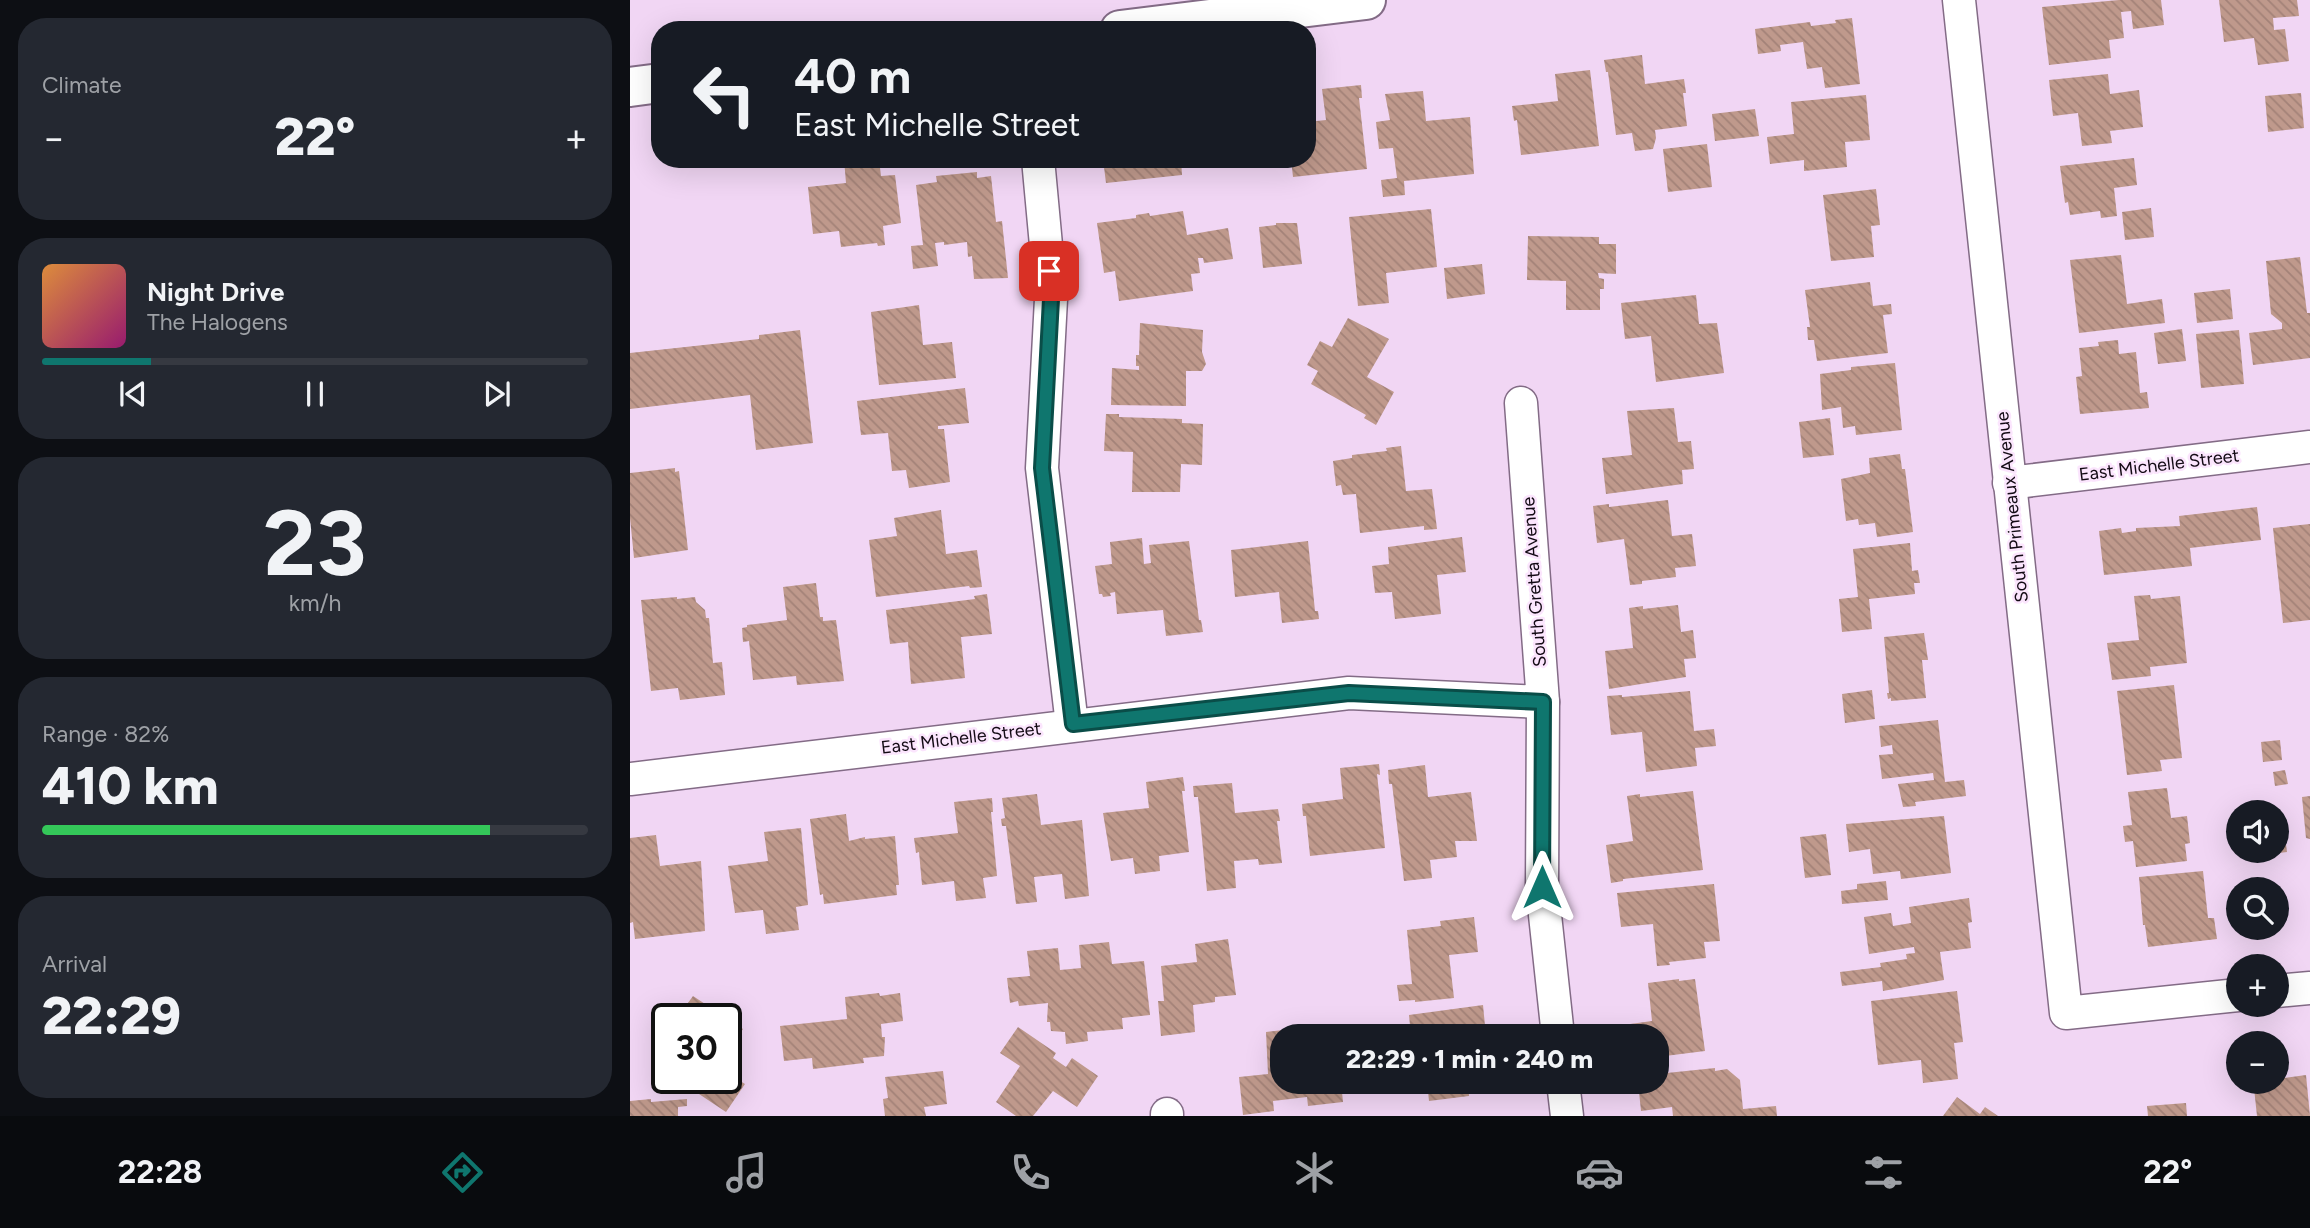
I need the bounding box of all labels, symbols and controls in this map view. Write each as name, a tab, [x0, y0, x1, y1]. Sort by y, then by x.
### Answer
text: 40 m	[794, 46, 911, 105]
icon: left	[679, 49, 770, 140]
text: Climate	[42, 71, 121, 99]
text: 22°	[274, 106, 356, 168]
text: East Michelle Street	[794, 106, 1080, 144]
text: −	[42, 115, 66, 161]
text: +	[564, 115, 588, 161]
pin	[1019, 241, 1079, 301]
icon: arrive	[1030, 252, 1068, 290]
text: Night Drive	[147, 276, 284, 308]
text: The Halogens	[147, 308, 288, 336]
icon: previous	[114, 375, 152, 413]
icon: pause	[296, 375, 334, 413]
icon: next	[478, 375, 516, 413]
street label: South Primeaux Avenue	[1991, 410, 2033, 603]
street label: East Michelle Street	[2078, 444, 2240, 486]
text: 23	[263, 489, 367, 598]
street label: South Gretta Avenue	[1517, 496, 1551, 668]
text: km/h	[289, 589, 341, 617]
street label: East Michelle Street	[880, 717, 1042, 759]
text: Range · 82%	[42, 720, 169, 748]
text: 410 km	[42, 755, 219, 817]
map controls	[2226, 800, 2289, 1094]
button: sound	[2226, 800, 2289, 863]
position arrow	[1505, 850, 1579, 924]
button: search	[2226, 877, 2289, 940]
text: Arrival	[42, 950, 107, 978]
button: +	[2226, 954, 2289, 1017]
text: 22:29	[42, 985, 181, 1047]
speed limit sign: 30	[651, 1003, 742, 1094]
button: −	[2226, 1031, 2289, 1094]
text: 22:29 · 1 min · 240 m	[1346, 1043, 1593, 1075]
icon: directions	[438, 1148, 487, 1197]
icon: music	[722, 1148, 771, 1197]
icon: phone	[1006, 1148, 1055, 1197]
icon: climate	[1290, 1148, 1339, 1197]
icon: car	[1575, 1148, 1624, 1197]
icon: filters	[1859, 1148, 1908, 1197]
text: 22:28	[118, 1153, 202, 1191]
text: 22°	[2143, 1153, 2192, 1191]

